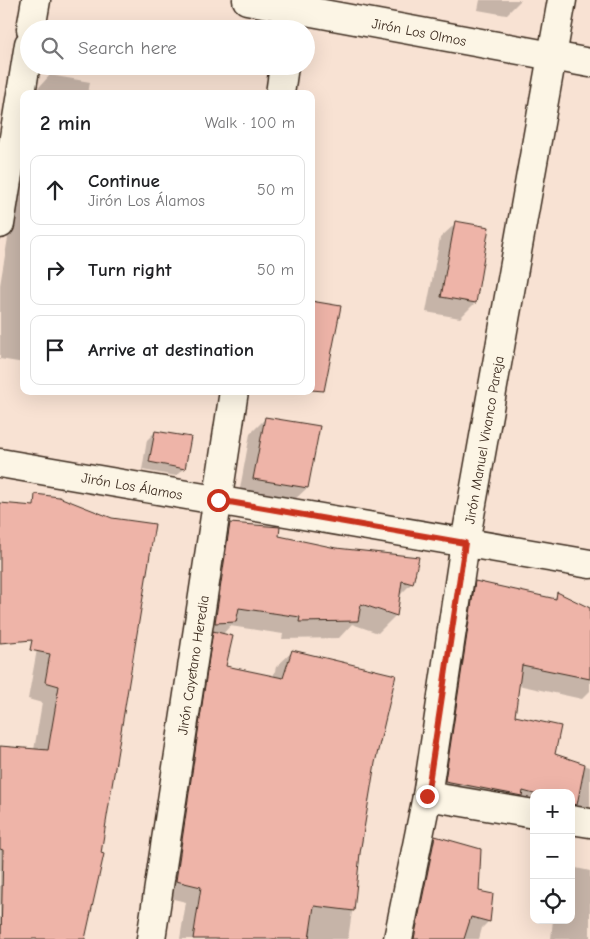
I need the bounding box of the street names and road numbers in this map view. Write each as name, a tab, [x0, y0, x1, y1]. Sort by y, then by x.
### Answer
street label: Jirón Los Olmos	[370, 15, 468, 50]
street label: Jirón Manuel Vivanco Pareja	[461, 355, 508, 526]
street label: Jirón Los Álamos	[80, 469, 184, 504]
street label: Jirón Cayetano Heredia	[174, 594, 213, 736]

